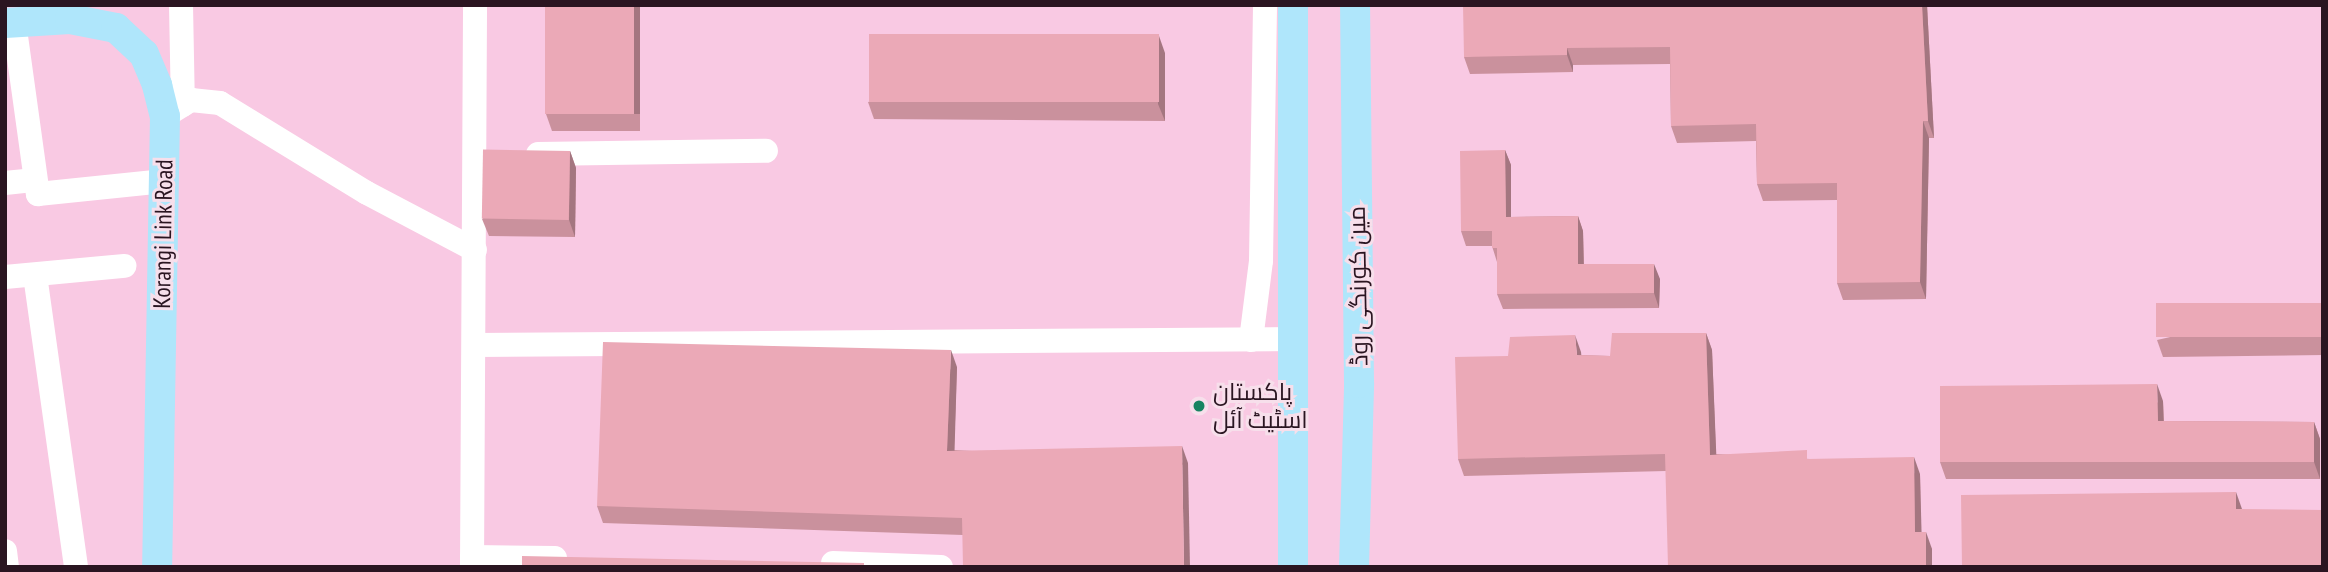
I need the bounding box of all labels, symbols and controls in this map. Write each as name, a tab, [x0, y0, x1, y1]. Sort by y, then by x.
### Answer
street label: Korangi Link Road	[147, 159, 179, 309]
street label: مین کورنگی روڈ	[1342, 206, 1374, 366]
place label: پاکستان اسٹیٹ آئل	[1213, 378, 1308, 434]
marker: پاکستان اسٹیٹ آئل	[1191, 398, 1207, 414]

